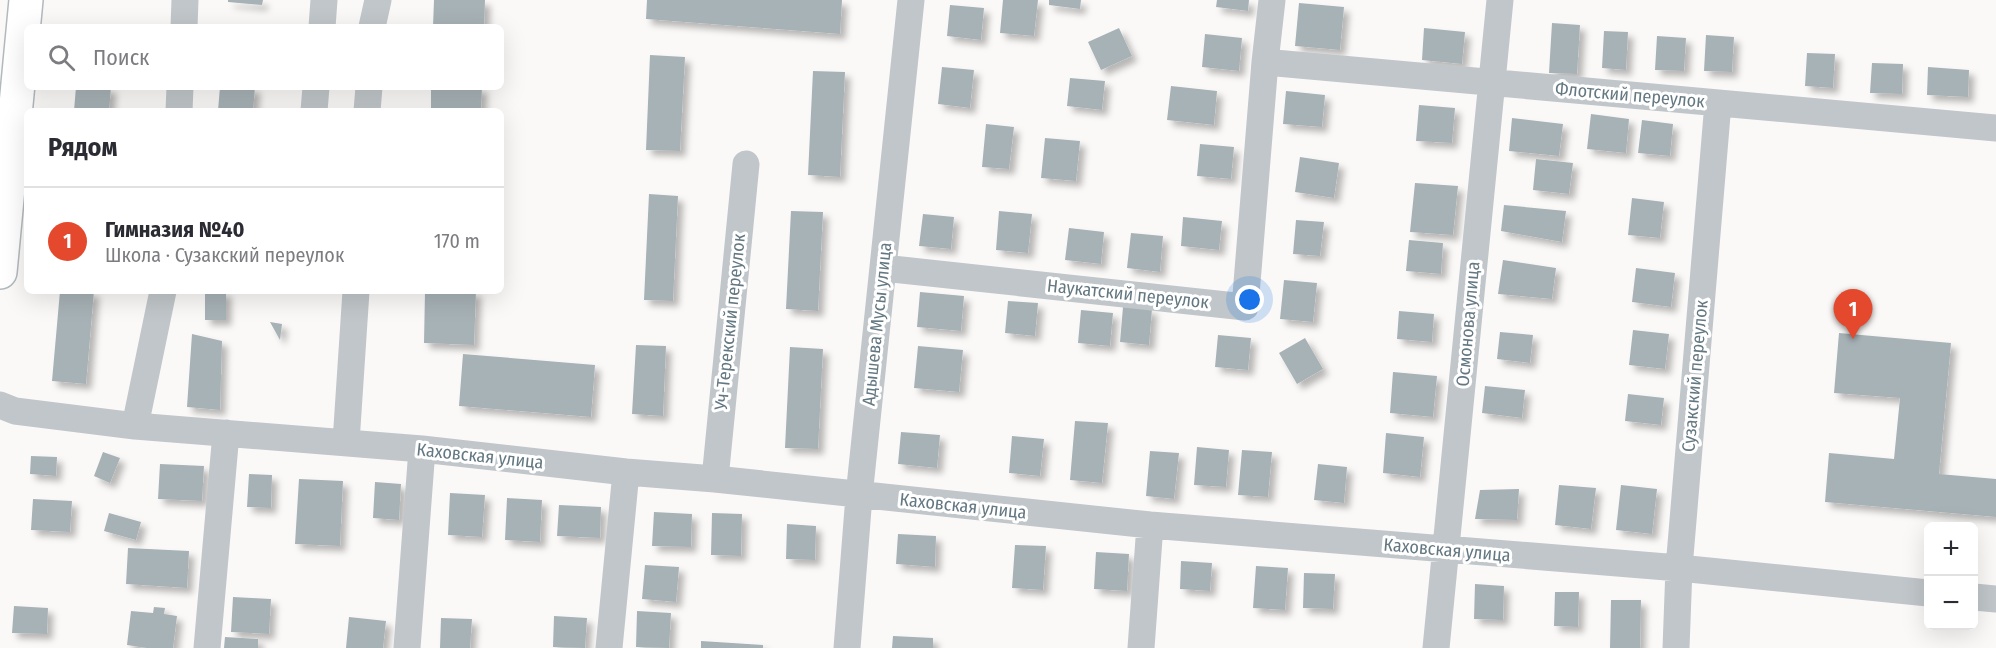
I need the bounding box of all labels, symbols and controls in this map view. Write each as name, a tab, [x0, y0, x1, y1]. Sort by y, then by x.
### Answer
search box	[24, 24, 504, 90]
icon: search	[45, 41, 78, 74]
text: Поиск	[93, 44, 149, 71]
street label: Флотский переулок	[1554, 78, 1706, 113]
text: Рядом	[48, 132, 117, 163]
text: Гимназия №40	[105, 216, 245, 243]
text: 1	[63, 229, 72, 253]
text: 170 m	[434, 229, 480, 253]
street label: Уч-Терекский переулок	[710, 232, 750, 412]
street label: Адышева Мусы улица	[857, 241, 897, 407]
text: Школа · Сузакский переулок	[105, 243, 344, 267]
street label: Осмонова улица	[1452, 260, 1484, 387]
street label: Наукатский переулок	[1046, 275, 1211, 313]
your location	[1235, 285, 1264, 314]
pin: 1	[1834, 290, 1872, 339]
street label: Сузакский переулок	[1677, 298, 1713, 453]
street label: Каховская улица	[415, 438, 545, 474]
street label: Каховская улица	[898, 488, 1028, 524]
map controls	[1924, 522, 1978, 630]
button: +	[1924, 522, 1978, 576]
street label: Каховская улица	[1383, 533, 1512, 567]
button: −	[1924, 576, 1978, 630]

